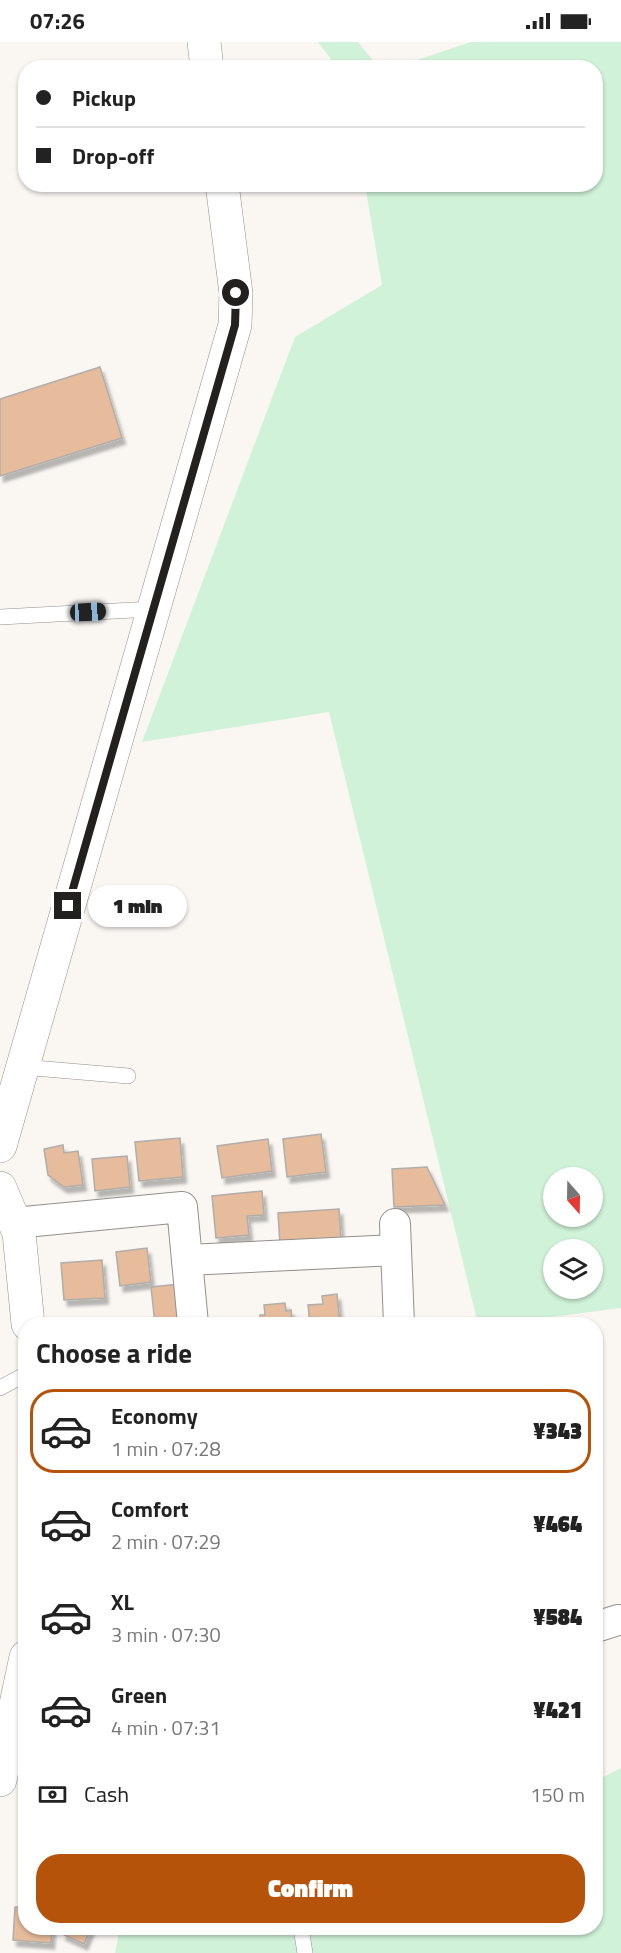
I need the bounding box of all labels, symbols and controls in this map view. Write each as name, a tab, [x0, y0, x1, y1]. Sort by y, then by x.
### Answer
text: 07:26	[30, 4, 85, 38]
text: Pickup	[72, 81, 136, 115]
text: Drop-off	[72, 139, 154, 173]
route start	[222, 279, 249, 306]
car	[70, 602, 106, 622]
callout: 1 min	[89, 885, 188, 927]
text: 1 min	[113, 890, 162, 921]
route end	[54, 892, 81, 919]
north arrow	[543, 1167, 603, 1227]
map controls	[543, 1167, 603, 1299]
button: layers	[543, 1239, 603, 1299]
text: Choose a ride	[36, 1332, 192, 1373]
text: Economy	[111, 1399, 198, 1433]
icon: car	[39, 1404, 93, 1458]
text: ¥343	[533, 1414, 582, 1448]
text: 1 min · 07:28	[111, 1433, 221, 1464]
text: Comfort	[111, 1492, 189, 1526]
icon: car	[39, 1497, 93, 1551]
text: ¥464	[533, 1507, 582, 1541]
text: 2 min · 07:29	[111, 1526, 221, 1557]
text: XL	[111, 1585, 134, 1619]
icon: car	[39, 1590, 93, 1644]
text: ¥584	[533, 1600, 582, 1634]
text: 3 min · 07:30	[111, 1619, 221, 1650]
text: Green	[111, 1678, 167, 1712]
icon: car	[39, 1683, 93, 1737]
text: ¥421	[533, 1693, 582, 1727]
text: 4 min · 07:31	[111, 1712, 221, 1743]
text: Cash	[84, 1777, 129, 1811]
icon: cash	[36, 1778, 69, 1811]
text: 150 m	[530, 1779, 585, 1810]
button: Confirm	[36, 1854, 585, 1923]

